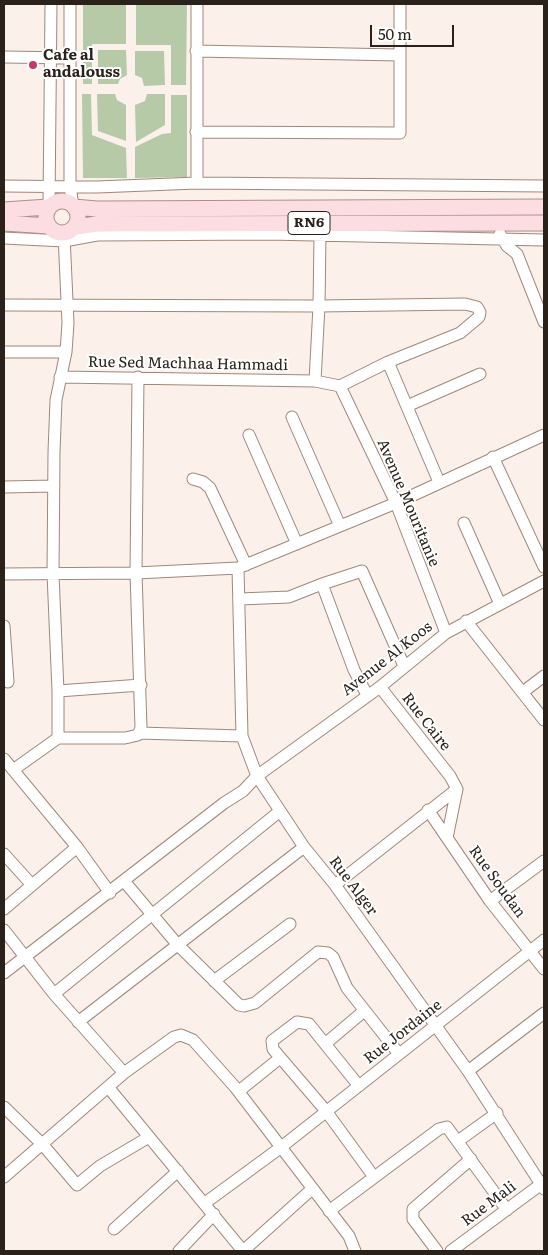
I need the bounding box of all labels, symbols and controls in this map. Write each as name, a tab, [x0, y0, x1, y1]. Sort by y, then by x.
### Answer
scale bar	[373, 15, 457, 47]
text: 50 m	[378, 22, 412, 45]
place label: Cafe al andalouss	[43, 47, 120, 82]
marker: Cafe al andalouss	[27, 59, 39, 71]
road number: RN6	[288, 212, 330, 234]
street label: Rue Sed Machhaa Hammadi	[88, 353, 288, 375]
street label: Avenue Mouritanie	[373, 437, 443, 569]
street label: Avenue Al Koos	[338, 618, 436, 700]
street label: Rue Caire	[398, 689, 454, 755]
street label: Rue Soudan	[465, 842, 529, 922]
street label: Rue Alger	[325, 853, 381, 919]
street label: Rue Jordaine	[361, 996, 445, 1068]
street label: Rue Mali	[458, 1178, 520, 1230]

